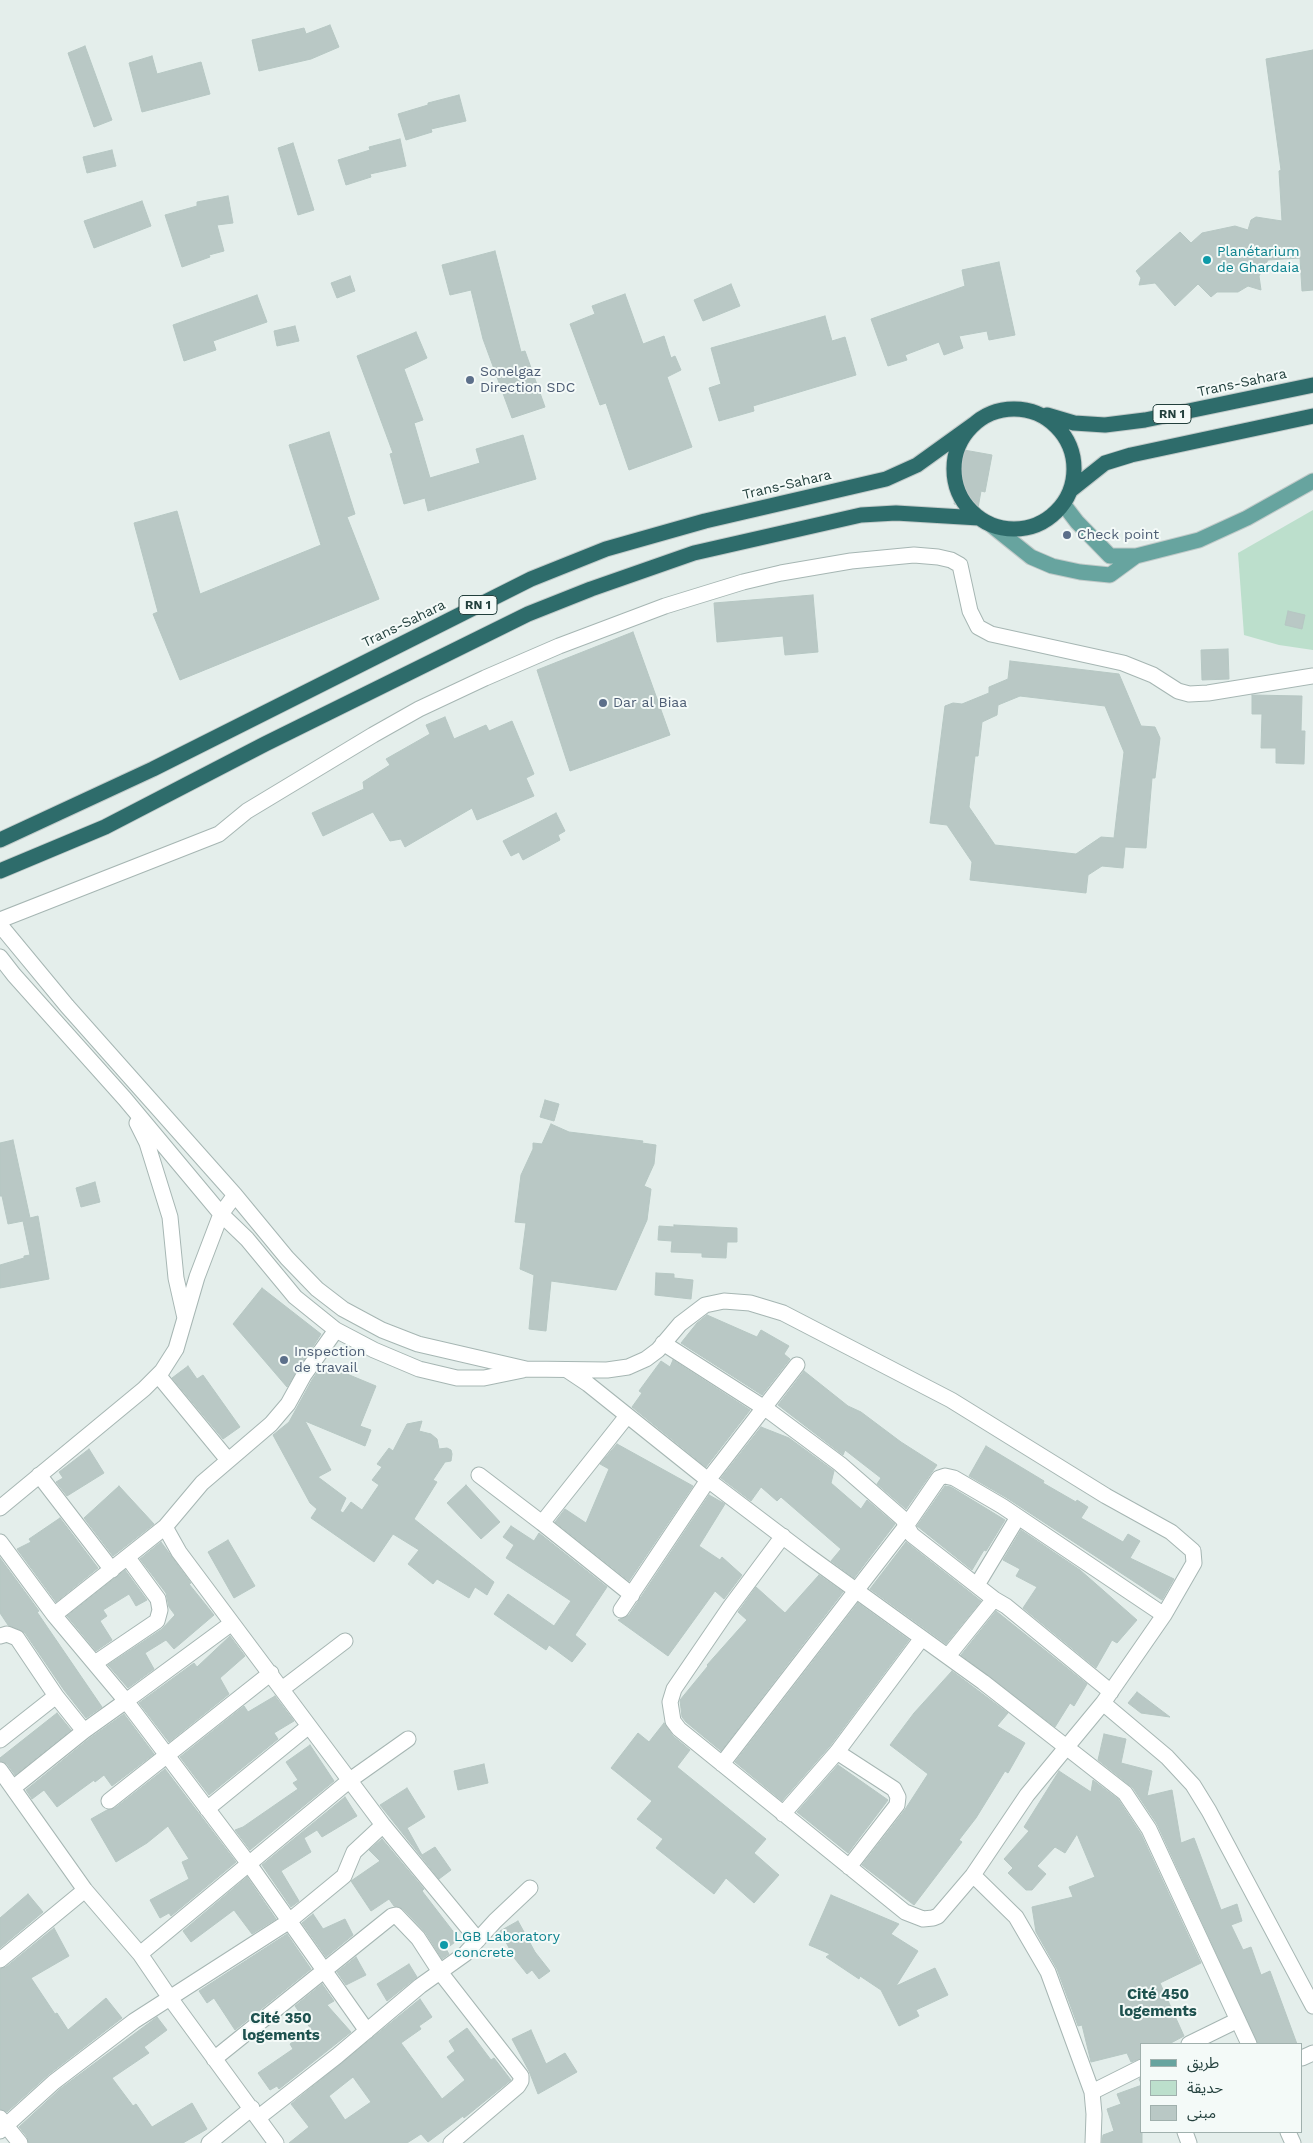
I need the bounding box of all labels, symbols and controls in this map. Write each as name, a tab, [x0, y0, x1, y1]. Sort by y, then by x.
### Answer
place label: Planétarium de Ghardaia	[1217, 244, 1299, 276]
marker: Planétarium de Ghardaia	[1201, 254, 1213, 266]
place label: Sonelgaz Direction SDC	[480, 364, 575, 397]
street label: Trans-Sahara	[1196, 365, 1288, 401]
marker: Sonelgaz Direction SDC	[464, 374, 476, 386]
road number: RN 1	[1153, 404, 1191, 424]
street label: Trans-Sahara	[741, 467, 833, 503]
place label: Check point	[1077, 527, 1159, 543]
marker: Check point	[1061, 529, 1073, 541]
road number: RN 1	[459, 596, 497, 614]
street label: Trans-Sahara	[360, 597, 448, 651]
place label: Dar al Biaa	[613, 695, 687, 711]
marker: Dar al Biaa	[597, 697, 609, 709]
place label: Inspection de travail	[294, 1344, 365, 1376]
marker: Inspection de travail	[278, 1354, 290, 1366]
place label: LGB Laboratory concrete	[454, 1929, 560, 1961]
marker: LGB Laboratory concrete	[438, 1939, 450, 1951]
district label: Cité 450 logements	[1119, 1986, 1197, 2021]
district label: Cité 350 logements	[242, 2010, 320, 2045]
legend	[1140, 2043, 1303, 2133]
text: طريق	[1187, 2054, 1219, 2072]
text: حديقة	[1187, 2079, 1223, 2097]
text: مبنى	[1187, 2104, 1216, 2122]

